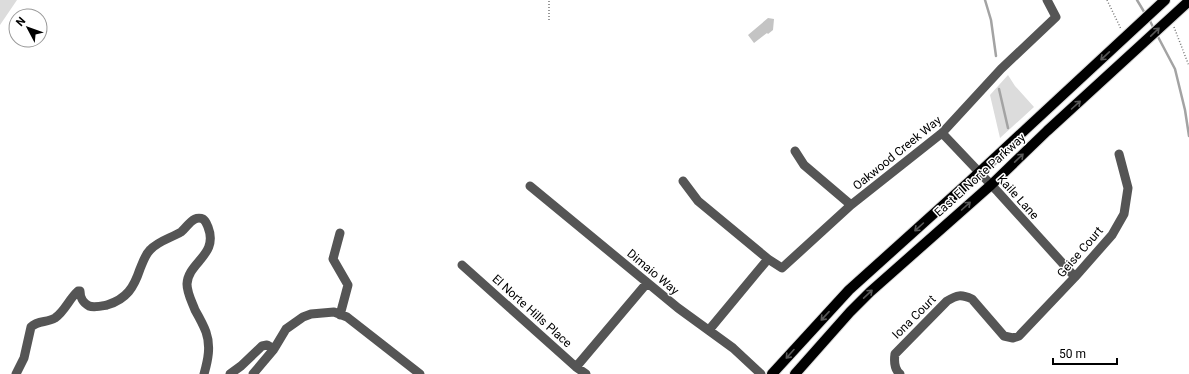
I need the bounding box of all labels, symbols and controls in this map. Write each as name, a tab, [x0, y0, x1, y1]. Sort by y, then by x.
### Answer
north arrow	[8, 8, 48, 48]
text: N	[13, 14, 28, 29]
one-way arrow	[1150, 27, 1160, 37]
one-way arrow	[1100, 51, 1110, 60]
one-way arrow	[1071, 100, 1081, 109]
street label: Oakwood Creek Way	[850, 113, 944, 193]
street label: East El Norte Parkway	[932, 130, 1029, 220]
one-way arrow	[1014, 153, 1024, 162]
street label: Kaile Lane	[994, 172, 1042, 222]
one-way arrow	[961, 201, 971, 210]
one-way arrow	[914, 222, 924, 231]
street label: Geise Court	[1054, 224, 1106, 280]
street label: Dimaio Way	[624, 246, 682, 298]
street label: El Norte Hills Place	[489, 272, 575, 350]
one-way arrow	[863, 290, 873, 299]
street label: Iona Court	[889, 292, 939, 342]
one-way arrow	[820, 311, 829, 321]
scale bar	[1053, 340, 1117, 366]
text: 50 m	[1059, 347, 1086, 361]
one-way arrow	[785, 349, 795, 359]

